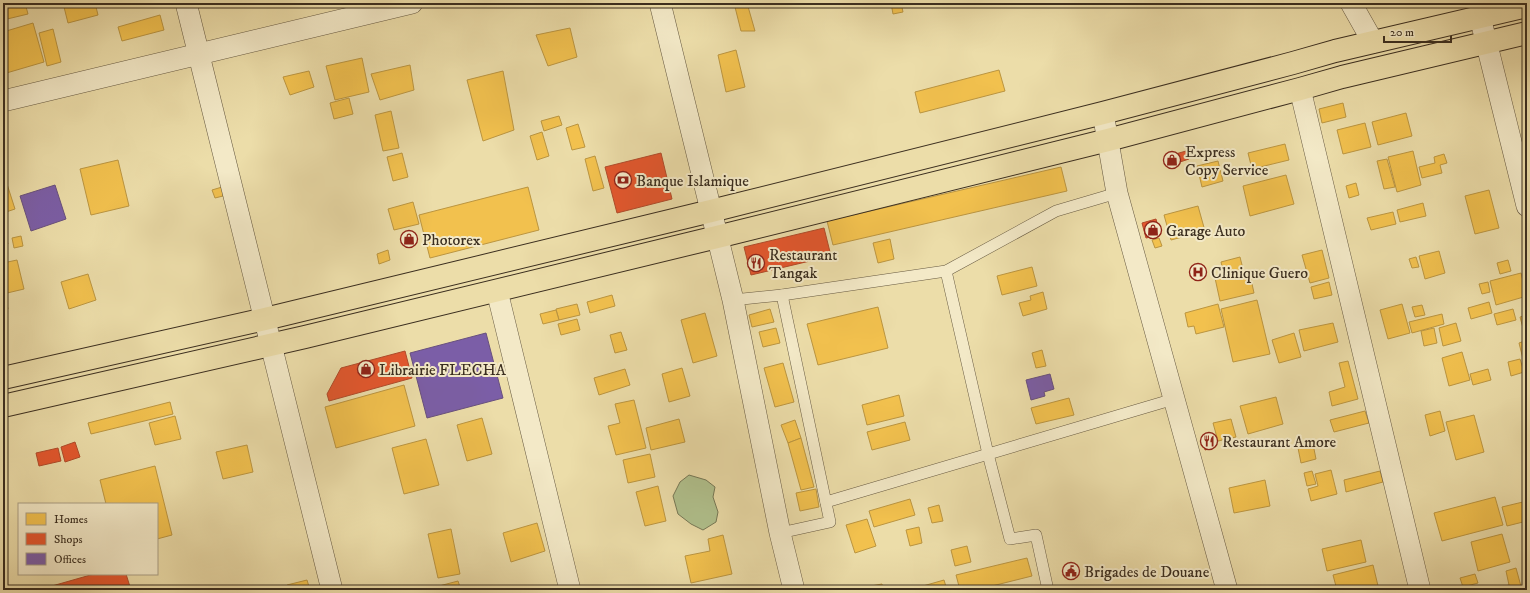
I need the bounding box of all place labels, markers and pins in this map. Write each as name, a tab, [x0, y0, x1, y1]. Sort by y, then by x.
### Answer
place label: Express Copy Service	[1185, 142, 1269, 180]
shop icon: Express Copy Service	[1162, 150, 1182, 170]
bank icon: Banque Islamique	[613, 170, 633, 190]
place label: Banque Islamique	[636, 171, 749, 191]
shop icon: Garage Auto	[1143, 220, 1163, 240]
place label: Garage Auto	[1166, 221, 1246, 241]
shop icon: Photorex	[399, 229, 419, 249]
place label: Photorex	[422, 230, 481, 250]
place label: Restaurant Tangak	[769, 245, 837, 283]
restaurant icon: Restaurant Tangak	[746, 253, 766, 273]
hospital icon: Clinique Guero	[1188, 262, 1208, 282]
place label: Clinique Guero	[1211, 263, 1308, 283]
shop icon: Librairie FLECHA	[356, 359, 376, 379]
place label: Librairie FLECHA	[379, 360, 507, 380]
restaurant icon: Restaurant Amore	[1199, 431, 1219, 451]
place label: Restaurant Amore	[1222, 432, 1337, 452]
public building icon: Brigades de Douane	[1061, 561, 1081, 581]
place label: Brigades de Douane	[1084, 562, 1210, 582]

